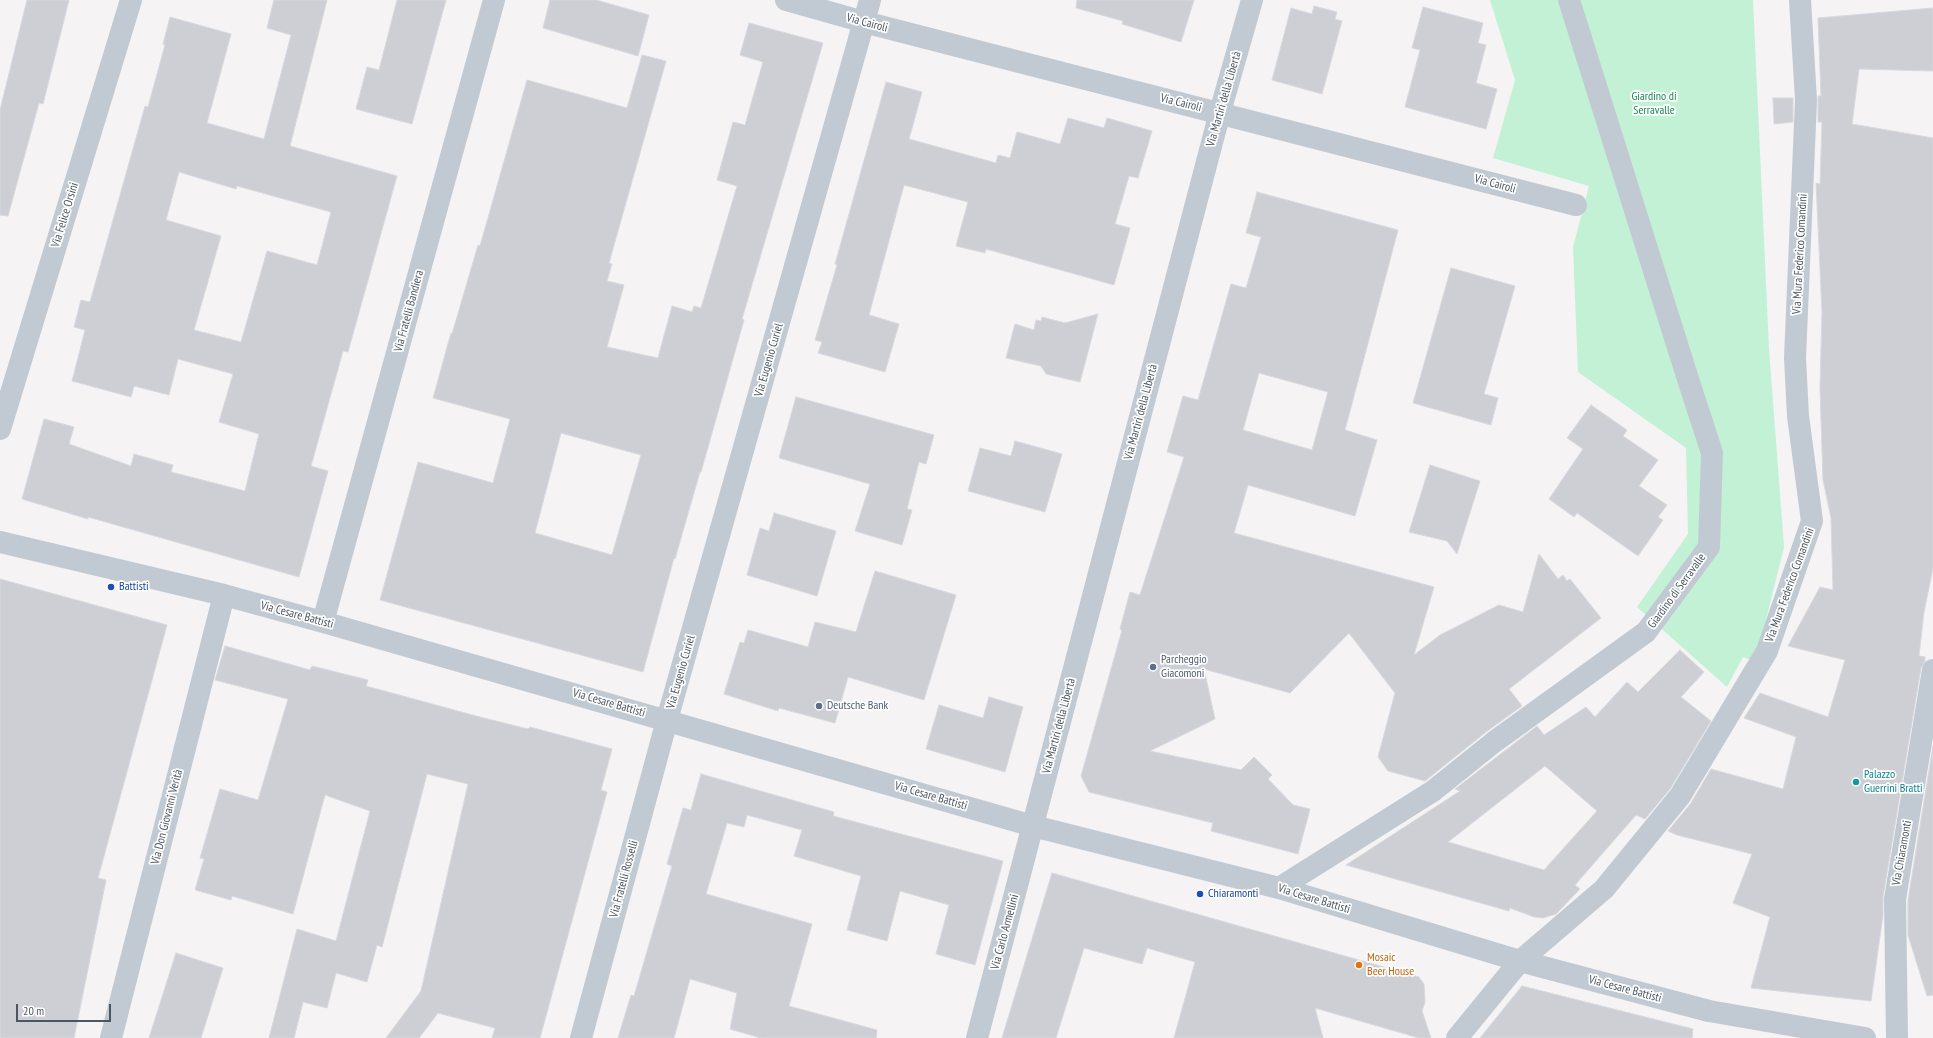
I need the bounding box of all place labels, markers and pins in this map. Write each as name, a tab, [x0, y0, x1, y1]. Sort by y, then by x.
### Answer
place label: Battisti	[119, 580, 149, 594]
marker: Battisti	[106, 582, 116, 592]
place label: Parcheggio Giacomoni	[1161, 653, 1207, 681]
marker: Parcheggio Giacomoni	[1148, 662, 1158, 672]
place label: Deutsche Bank	[827, 699, 888, 713]
marker: Deutsche Bank	[814, 701, 824, 711]
place label: Palazzo Guerrini Bratti	[1864, 768, 1923, 796]
marker: Palazzo Guerrini Bratti	[1851, 777, 1861, 787]
place label: Chiaramonti	[1208, 887, 1258, 901]
marker: Chiaramonti	[1195, 889, 1205, 899]
place label: Mosaic Beer House	[1367, 951, 1414, 979]
marker: Mosaic Beer House	[1354, 960, 1364, 970]

